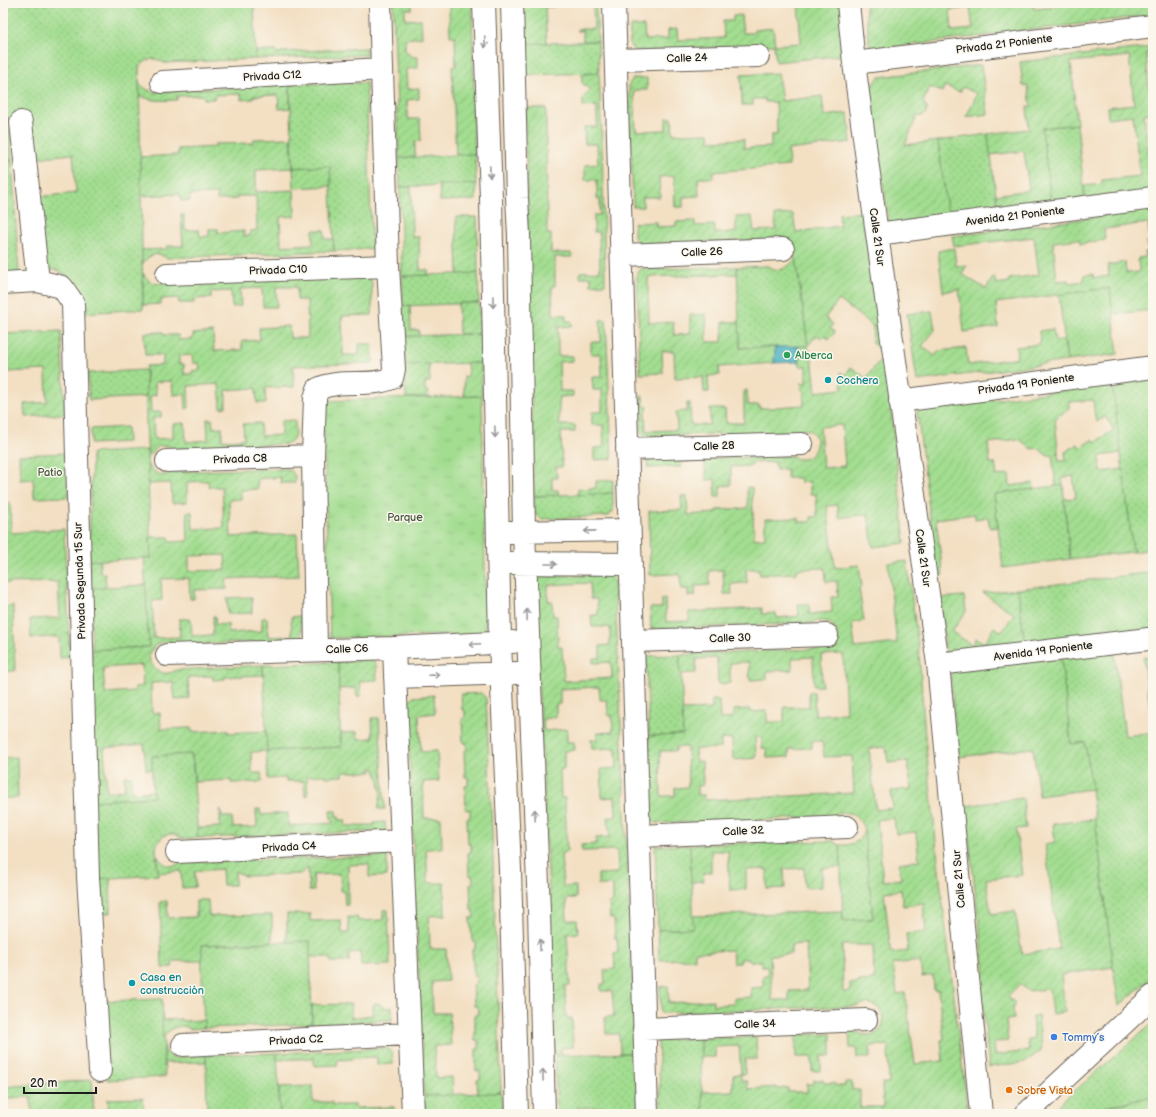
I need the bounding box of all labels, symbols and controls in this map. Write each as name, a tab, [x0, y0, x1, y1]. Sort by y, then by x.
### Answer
street label: Privada 21 Poniente	[955, 32, 1054, 56]
one-way arrow	[482, 35, 489, 48]
street label: Calle 24	[666, 51, 708, 65]
street label: Privada C12	[242, 68, 302, 84]
one-way arrow	[486, 165, 494, 178]
street label: Avenida 21 Poniente	[965, 203, 1066, 229]
street label: Calle 21 Sur	[866, 207, 888, 268]
street label: Calle 26	[681, 245, 723, 259]
street label: Privada C10	[249, 262, 308, 278]
one-way arrow	[489, 295, 497, 308]
place label: Alberca	[795, 349, 833, 362]
marker: Alberca	[782, 350, 792, 360]
street label: Privada 19 Poniente	[977, 371, 1076, 397]
place label: Cochera	[836, 374, 879, 387]
marker: Cochera	[823, 375, 833, 385]
one-way arrow	[491, 425, 499, 438]
street label: Calle 28	[693, 439, 735, 453]
street label: Privada C8	[213, 452, 267, 466]
park label: Patio	[38, 466, 62, 479]
park label: Parque	[387, 511, 423, 524]
street label: Privada Segunda 15 Sur	[71, 521, 89, 640]
one-way arrow	[584, 527, 597, 535]
street label: Calle 21 Sur	[912, 528, 934, 589]
one-way arrow	[544, 560, 557, 568]
one-way arrow	[523, 609, 531, 622]
street label: Calle 30	[709, 631, 752, 645]
street label: Avenida 19 Poniente	[993, 638, 1094, 664]
one-way arrow	[469, 640, 482, 648]
street label: Calle C6	[325, 642, 369, 656]
one-way arrow	[427, 672, 440, 679]
one-way arrow	[532, 809, 539, 822]
street label: Calle 32	[722, 823, 765, 839]
street label: Privada C4	[261, 839, 317, 855]
street label: Calle 21 Sur	[950, 848, 968, 909]
one-way arrow	[536, 939, 544, 952]
place label: Casa en construcción	[140, 971, 204, 997]
marker: Casa en construcción	[127, 978, 137, 988]
street label: Calle 34	[734, 1017, 776, 1031]
place label: Tommy´s	[1062, 1031, 1105, 1044]
street label: Privada C2	[269, 1032, 324, 1048]
marker: Tommy´s	[1049, 1032, 1059, 1042]
scale bar	[24, 1069, 96, 1095]
one-way arrow	[539, 1069, 546, 1082]
text: 20 m	[30, 1076, 57, 1091]
place label: Sobre Vista	[1017, 1084, 1073, 1097]
marker: Sobre Vista	[1004, 1085, 1014, 1095]

